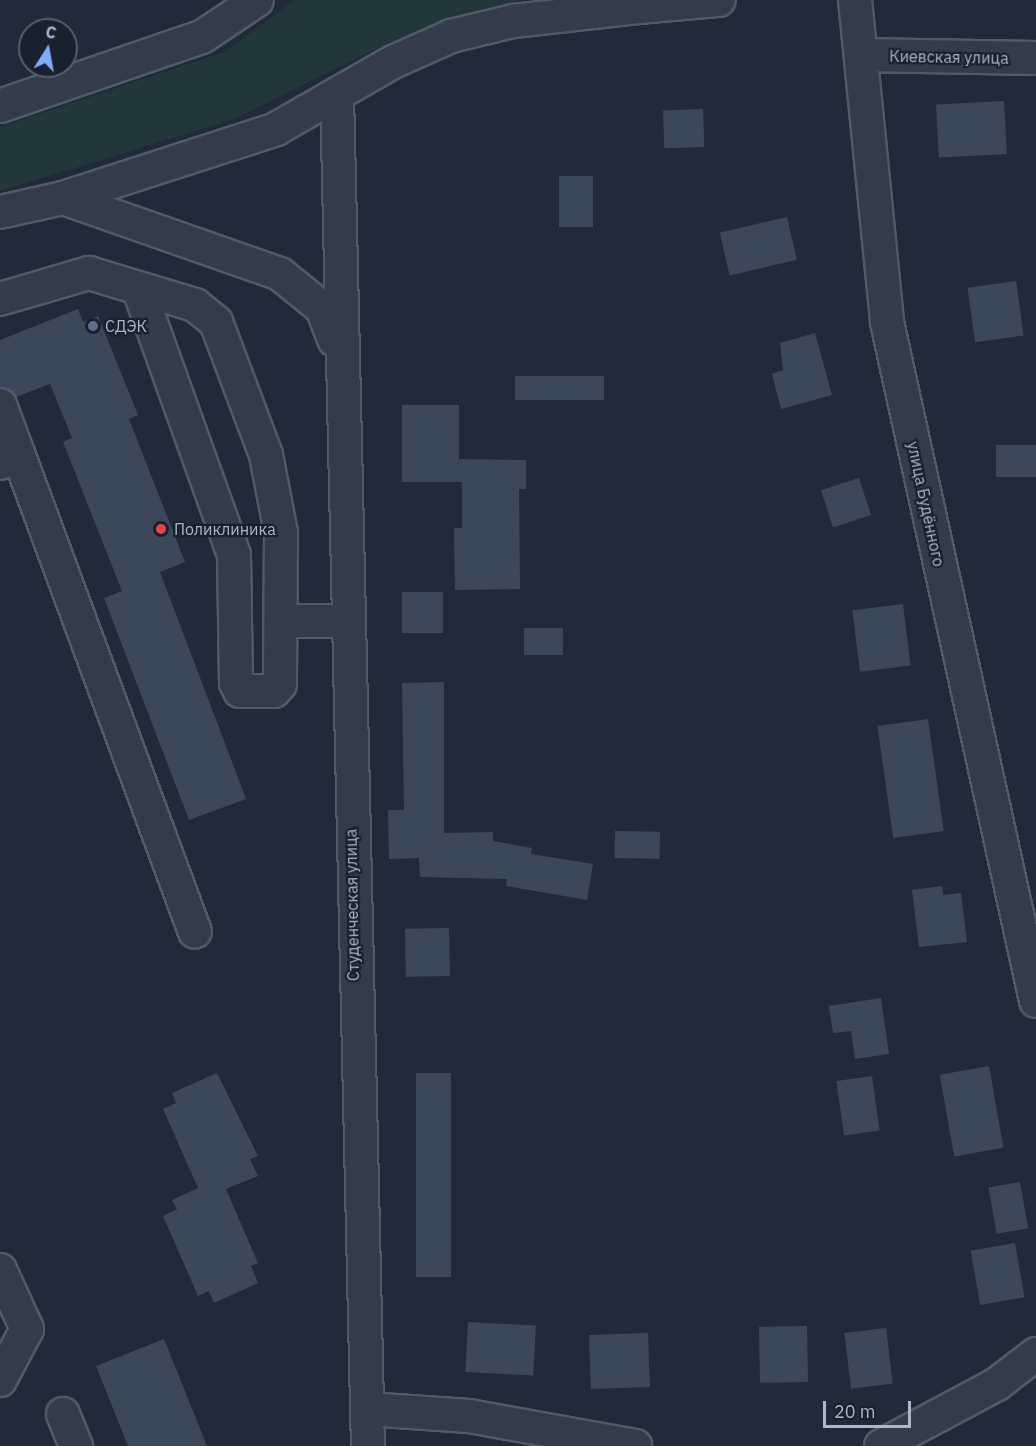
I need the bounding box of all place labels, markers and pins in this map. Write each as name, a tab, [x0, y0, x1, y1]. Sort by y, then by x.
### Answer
place label: СДЭК	[105, 316, 147, 336]
marker: СДЭК	[86, 319, 100, 333]
place label: Поликлиника	[174, 519, 276, 539]
marker: Поликлиника	[152, 520, 170, 538]

